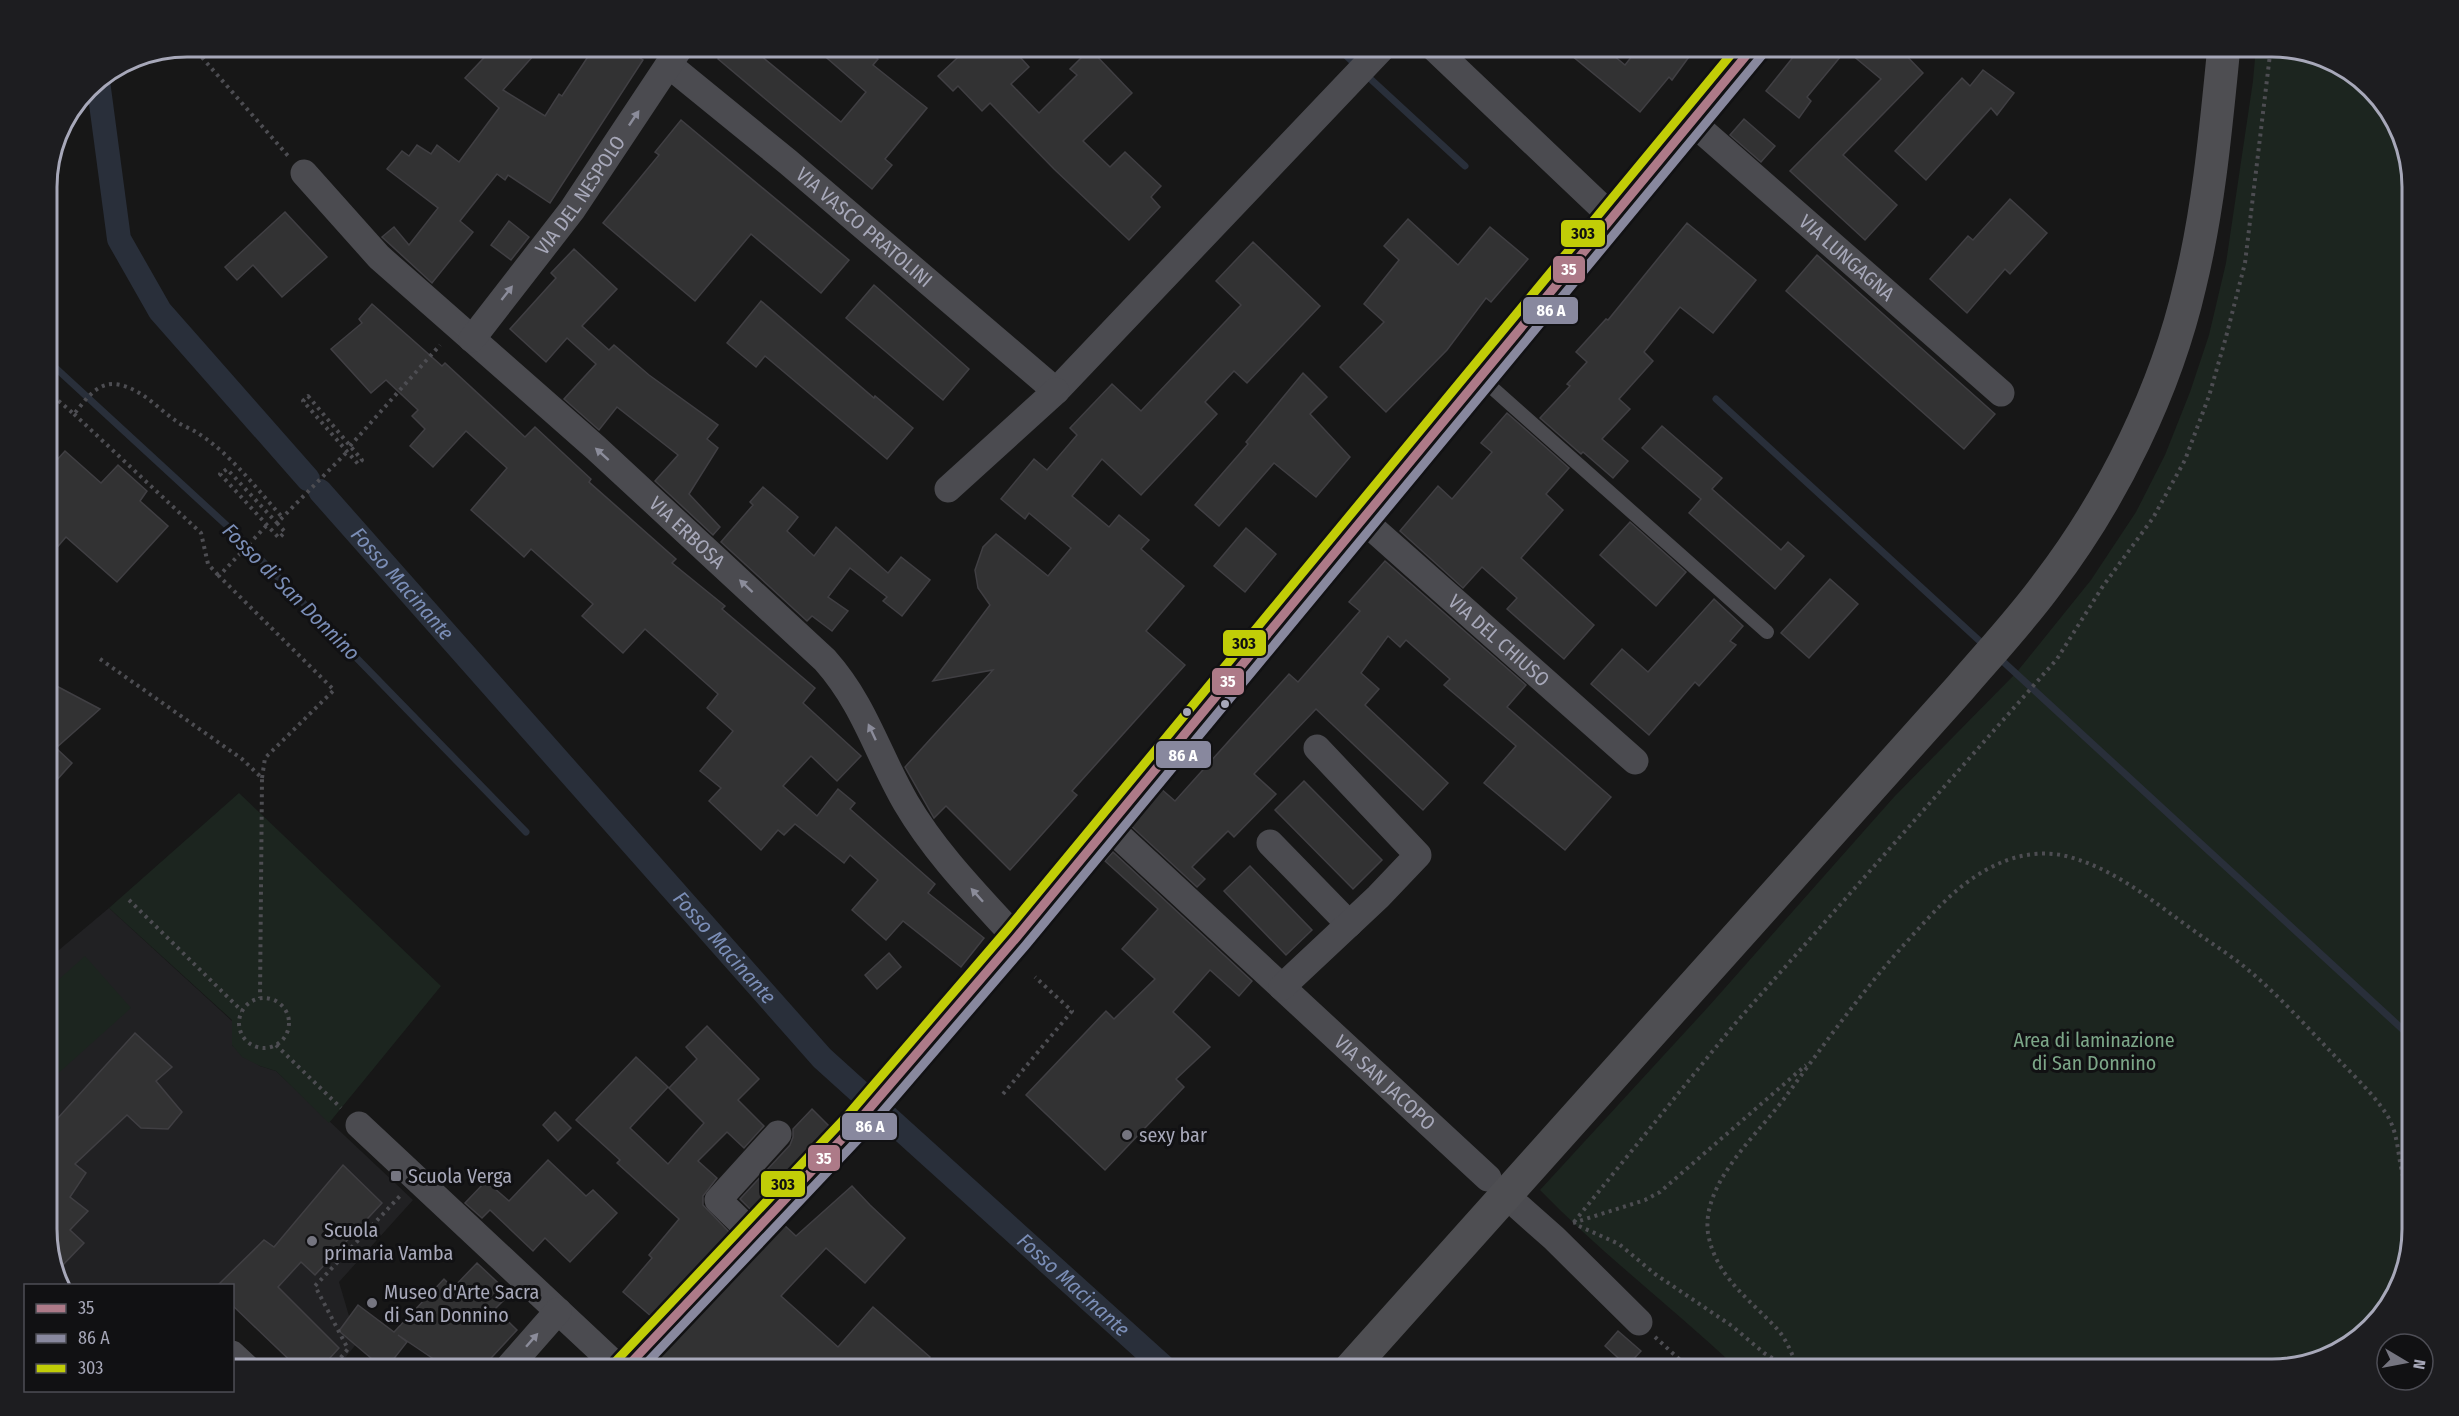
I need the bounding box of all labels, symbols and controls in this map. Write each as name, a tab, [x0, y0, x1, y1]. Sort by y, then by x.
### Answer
one-way arrow	[628, 110, 640, 126]
street label: VIA DEL NESPOLO	[530, 131, 630, 259]
street label: VIA VASCO PRATOLINI	[791, 162, 937, 292]
street label: VIA LUNGAGNA	[1794, 210, 1900, 306]
line badge: 303	[1560, 219, 1606, 248]
text: 303	[1570, 224, 1595, 243]
line badge: 35	[1552, 255, 1586, 284]
text: 35	[1560, 260, 1577, 279]
one-way arrow	[501, 285, 513, 300]
line badge: 86 A	[1522, 296, 1579, 325]
text: 86 A	[1537, 301, 1566, 320]
one-way arrow	[595, 448, 610, 461]
street label: VIA ERBOSA	[644, 491, 731, 574]
water label: Fosso di San Donnino	[217, 518, 365, 666]
water label: Fosso Macinante	[345, 522, 459, 646]
one-way arrow	[738, 579, 753, 593]
street label: VIA DEL CHIUSO	[1443, 589, 1554, 691]
line badge: 303	[1222, 629, 1267, 657]
text: 303	[1231, 634, 1256, 653]
line badge: 35	[1211, 667, 1245, 696]
text: 35	[1219, 672, 1236, 691]
unlabelled marker	[1219, 698, 1231, 710]
unlabelled marker	[1181, 706, 1193, 718]
one-way arrow	[868, 723, 877, 740]
line badge: 86 A	[1155, 740, 1212, 769]
text: 86 A	[1169, 746, 1198, 765]
water label: Fosso Macinante	[668, 886, 781, 1010]
one-way arrow	[970, 887, 984, 902]
park label: Area di laminazione di San Donnino	[2013, 1028, 2175, 1075]
street label: VIA SAN JACOPO	[1329, 1030, 1440, 1135]
line badge: 86 A	[841, 1112, 898, 1141]
text: 86 A	[856, 1117, 885, 1136]
place label: sexy bar	[1139, 1123, 1207, 1147]
marker: sexy bar	[1120, 1128, 1134, 1142]
line badge: 35	[807, 1144, 841, 1172]
text: 35	[815, 1149, 832, 1168]
place label: Scuola Verga	[408, 1164, 512, 1188]
marker: Scuola Verga	[389, 1169, 403, 1183]
line badge: 303	[760, 1170, 806, 1198]
text: 303	[770, 1175, 795, 1194]
place label: Scuola primaria Vamba	[324, 1218, 453, 1265]
water label: Fosso Macinante	[1012, 1228, 1135, 1342]
marker: Scuola primaria Vamba	[305, 1234, 319, 1248]
place label: Museo d'Arte Sacra di San Donnino	[384, 1280, 539, 1327]
legend	[24, 1284, 234, 1392]
marker: Museo d'Arte Sacra di San Donnino	[365, 1296, 379, 1310]
text: 35	[78, 1297, 94, 1319]
text: 86 A	[78, 1327, 110, 1349]
north arrow	[2375, 1332, 2435, 1392]
one-way arrow	[525, 1333, 538, 1348]
text: 303	[78, 1357, 103, 1379]
text: N	[2409, 1358, 2429, 1371]

